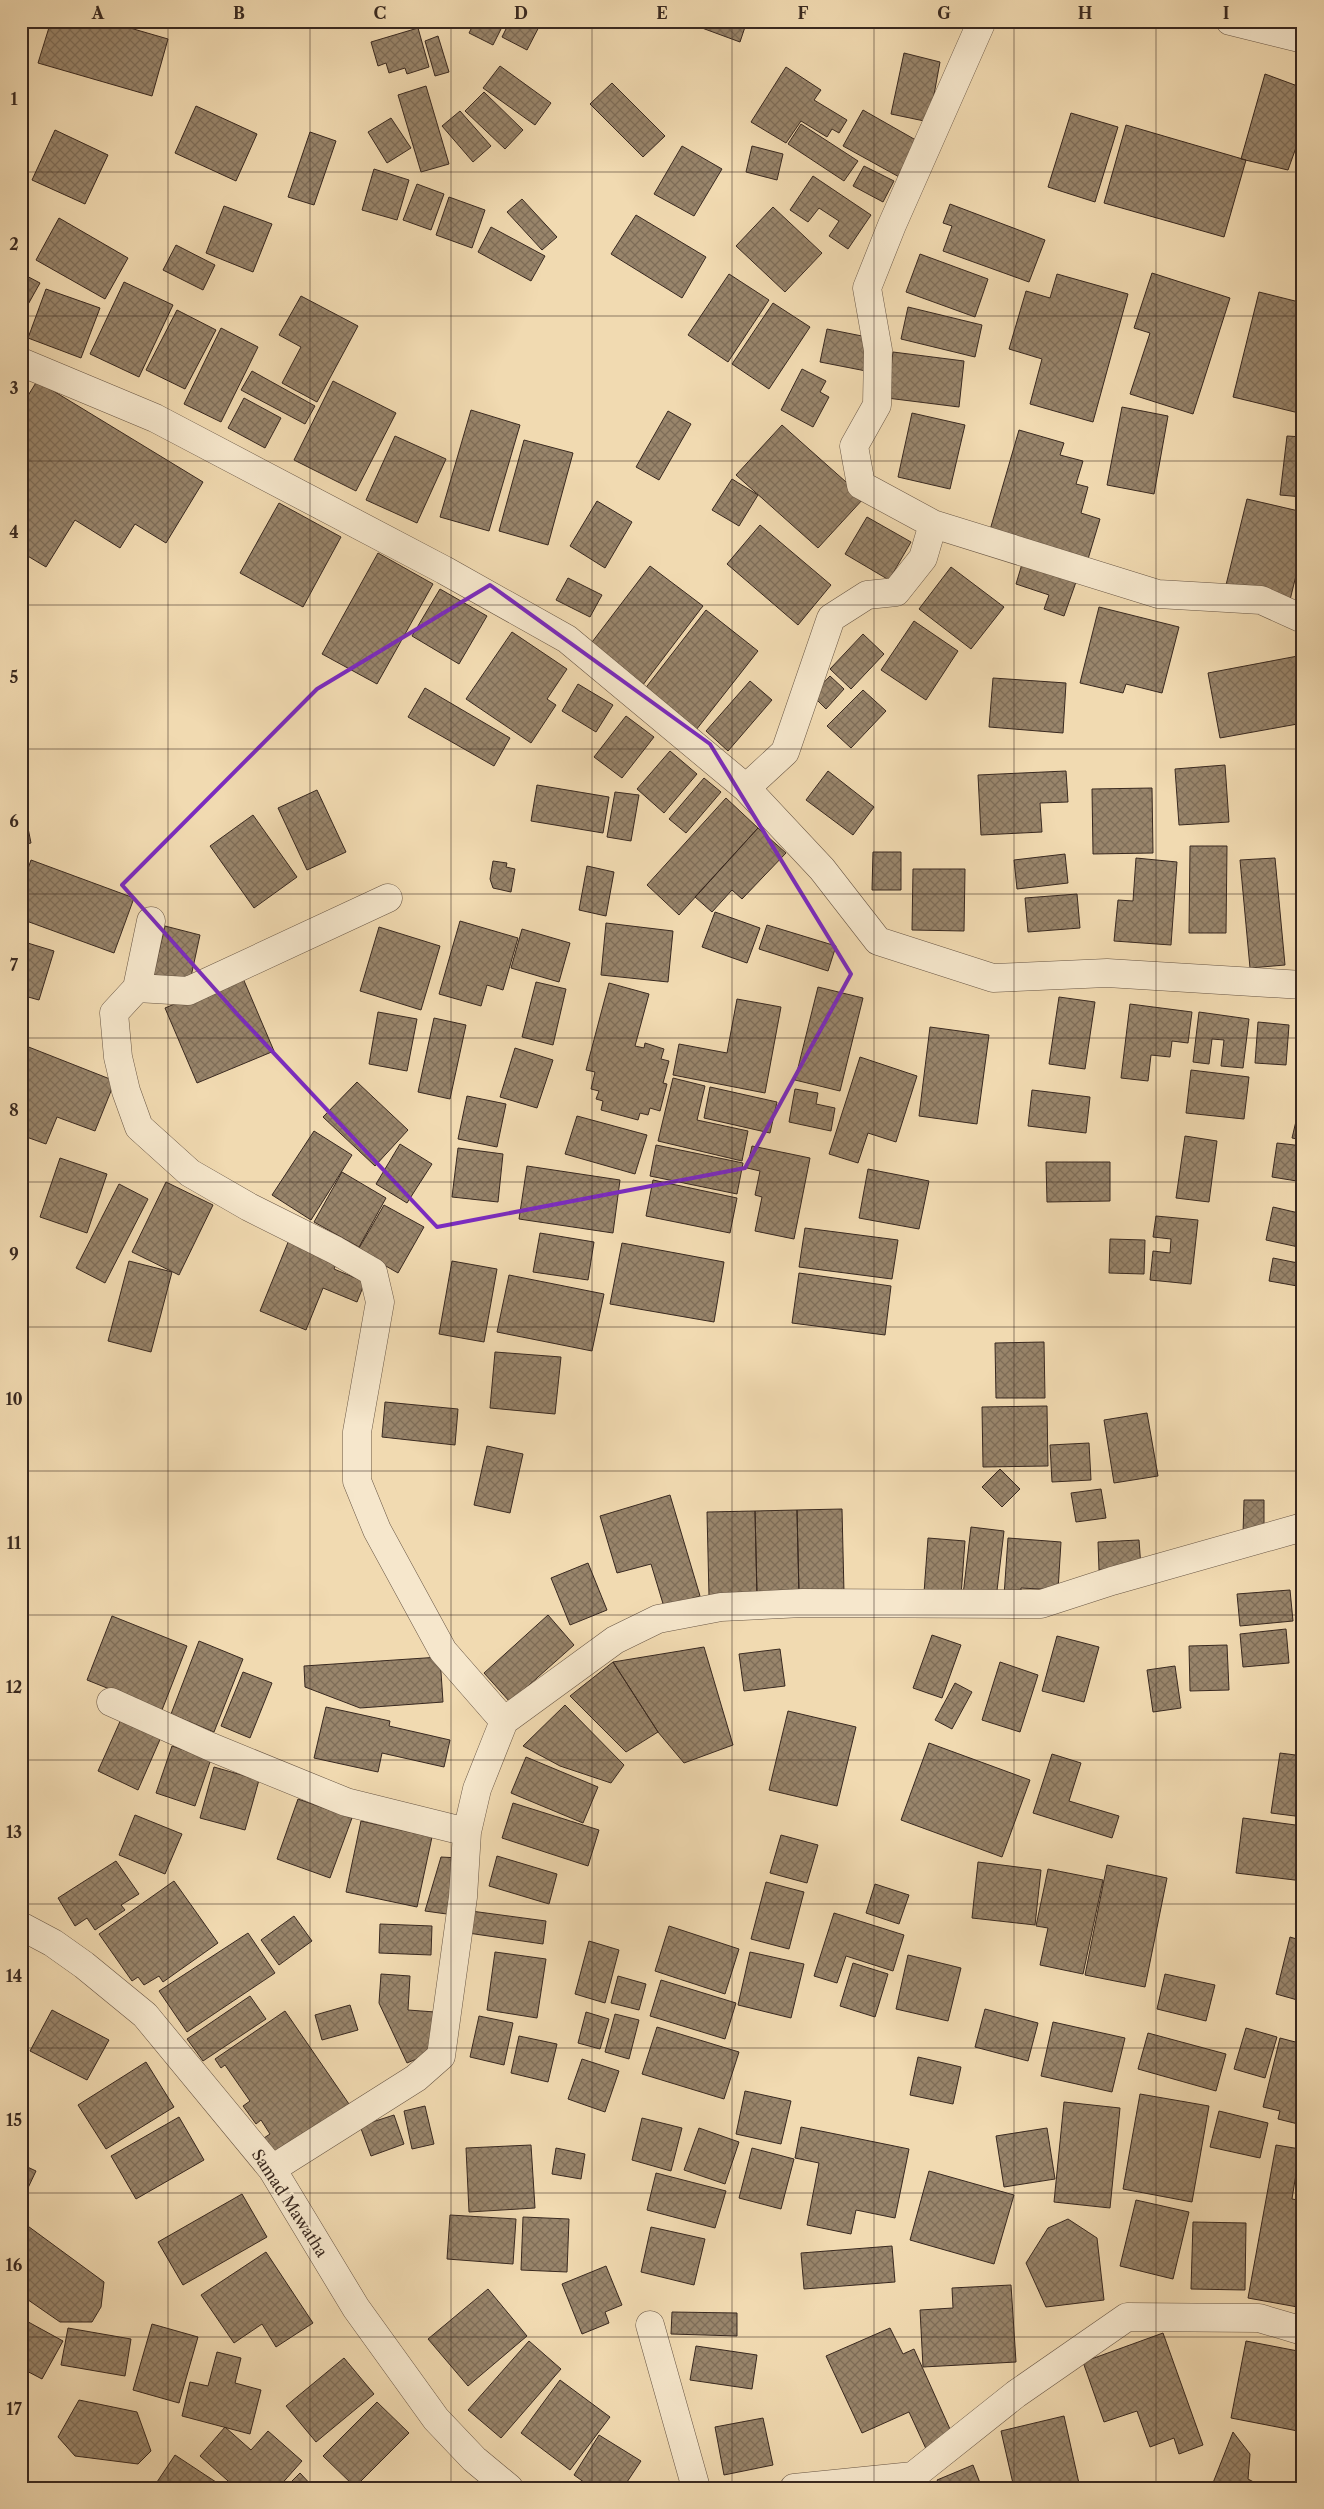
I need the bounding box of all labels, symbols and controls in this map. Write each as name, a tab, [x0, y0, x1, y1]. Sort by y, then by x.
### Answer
text: A	[91, 3, 105, 23]
text: B	[233, 3, 245, 23]
text: C	[374, 3, 386, 23]
text: D	[514, 3, 528, 23]
text: E	[656, 3, 668, 23]
text: F	[798, 3, 809, 23]
text: G	[937, 3, 951, 23]
text: H	[1078, 3, 1092, 23]
text: I	[1223, 3, 1230, 23]
text: 1	[10, 89, 18, 109]
text: 2	[9, 234, 19, 254]
text: 3	[9, 378, 19, 398]
text: 4	[9, 522, 19, 542]
text: 5	[10, 667, 19, 687]
text: 6	[9, 811, 19, 831]
text: 7	[10, 955, 19, 975]
text: 8	[9, 1100, 19, 1120]
text: 9	[9, 1244, 19, 1264]
text: 10	[5, 1389, 23, 1409]
text: 11	[7, 1533, 22, 1553]
text: 12	[6, 1677, 22, 1697]
text: 13	[6, 1822, 22, 1842]
text: 14	[6, 1966, 22, 1986]
text: 15	[6, 2110, 22, 2130]
street label: Samad Mawatha	[248, 2145, 333, 2261]
text: 16	[6, 2255, 23, 2275]
text: 17	[6, 2399, 22, 2419]

